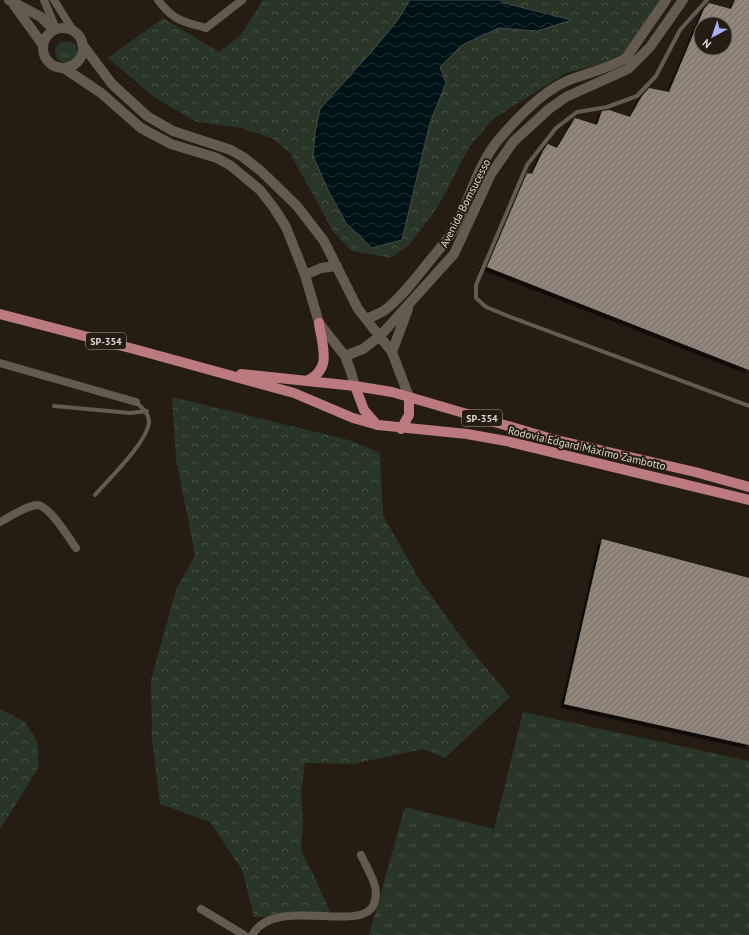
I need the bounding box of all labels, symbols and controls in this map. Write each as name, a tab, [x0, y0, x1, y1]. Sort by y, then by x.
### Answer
north arrow	[693, 16, 733, 56]
text: N	[699, 36, 714, 51]
street label: Avenida Bomsucesso	[437, 156, 493, 250]
road number: SP-354	[86, 333, 126, 349]
road number: SP-354	[462, 410, 502, 426]
street label: Rodovia Edgard Máximo Zambotto	[507, 423, 667, 473]

